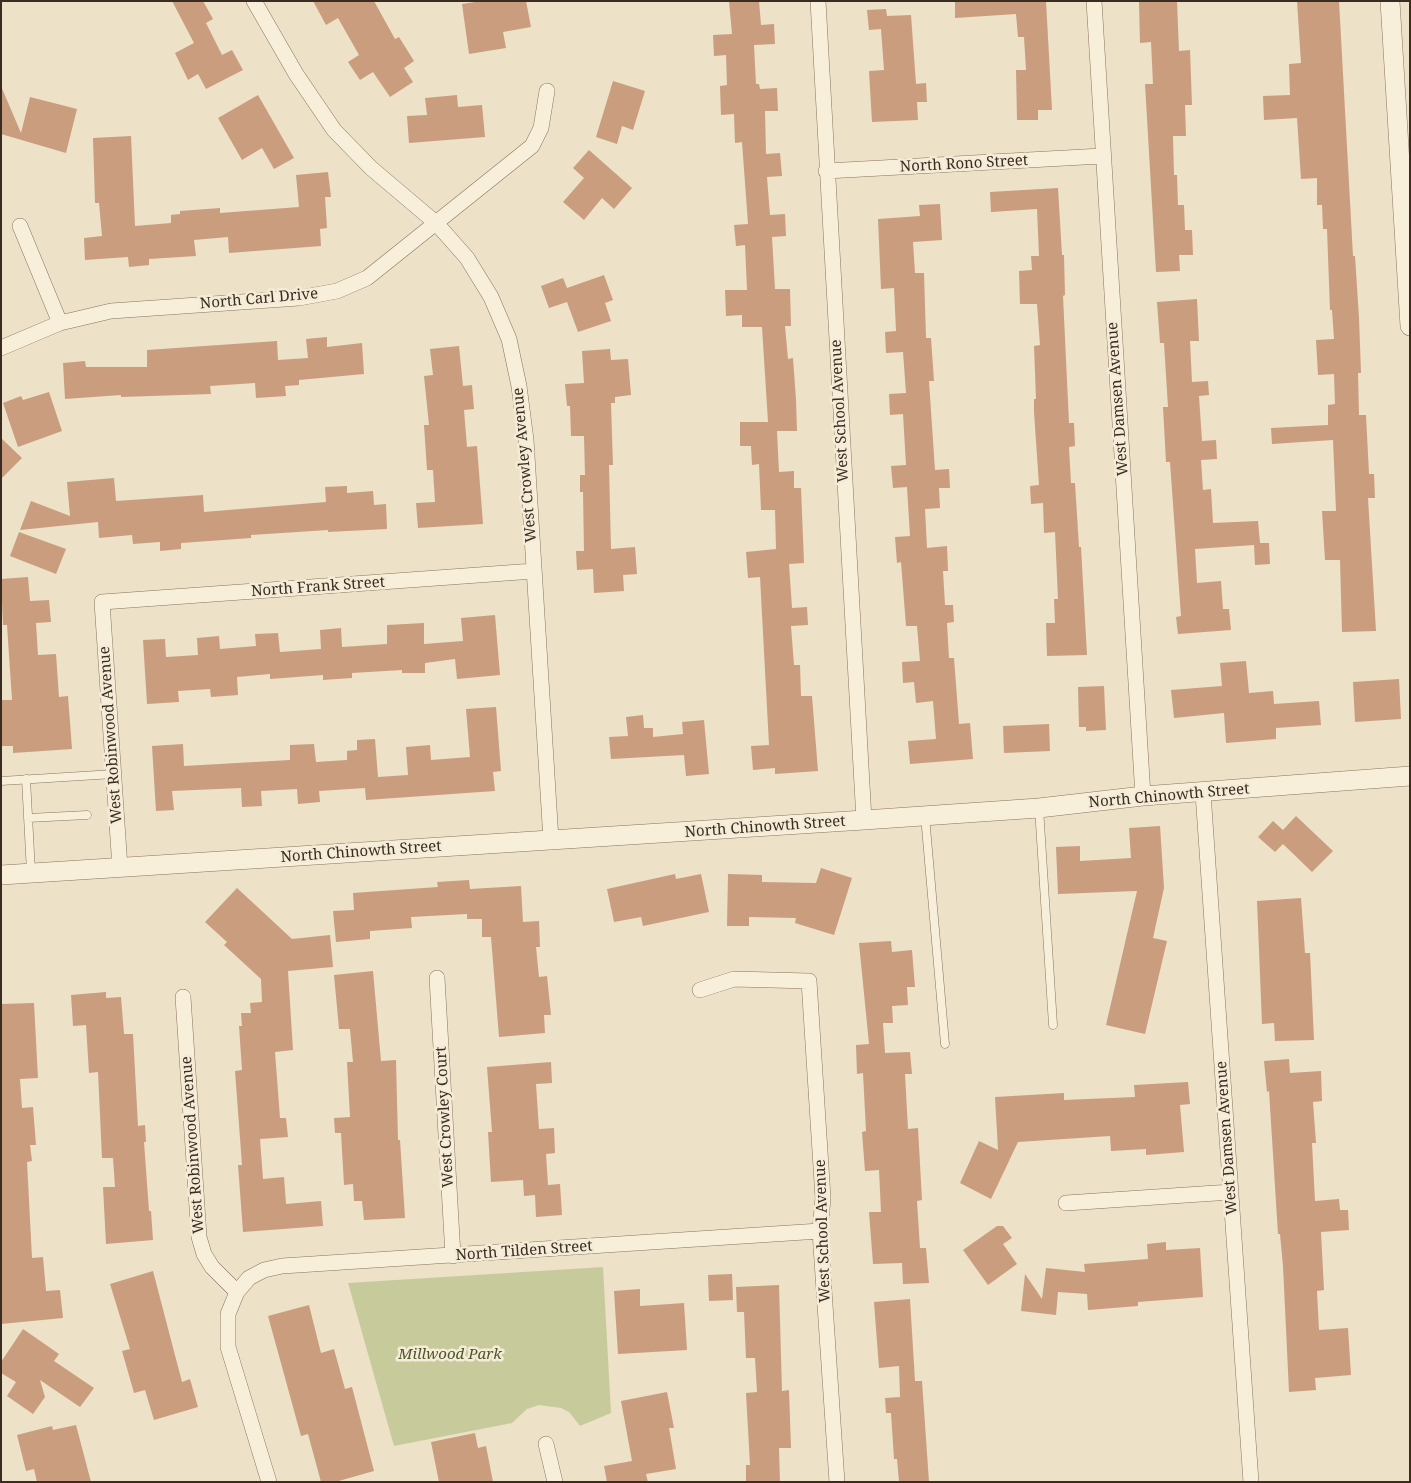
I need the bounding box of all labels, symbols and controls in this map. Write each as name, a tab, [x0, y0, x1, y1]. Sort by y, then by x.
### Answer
street label: North Rono Street	[899, 152, 1029, 176]
street label: North Carl Drive	[199, 285, 319, 313]
street label: West Damsen Avenue	[1104, 321, 1132, 477]
street label: West School Avenue	[827, 339, 853, 483]
street label: West Crowley Avenue	[509, 387, 541, 543]
street label: North Frank Street	[250, 573, 386, 601]
street label: West Robinwood Avenue	[96, 646, 126, 824]
street label: North Chinowth Street	[1088, 780, 1250, 812]
street label: North Chinowth Street	[684, 812, 846, 842]
street label: North Chinowth Street	[280, 837, 442, 867]
street label: West Crowley Court	[432, 1046, 458, 1188]
street label: West Robinwood Avenue	[178, 1056, 208, 1234]
street label: West Damsen Avenue	[1213, 1060, 1241, 1216]
street label: West School Avenue	[812, 1159, 834, 1303]
street label: North Tilden Street	[455, 1237, 593, 1265]
park label: Millwood Park	[398, 1346, 502, 1364]

